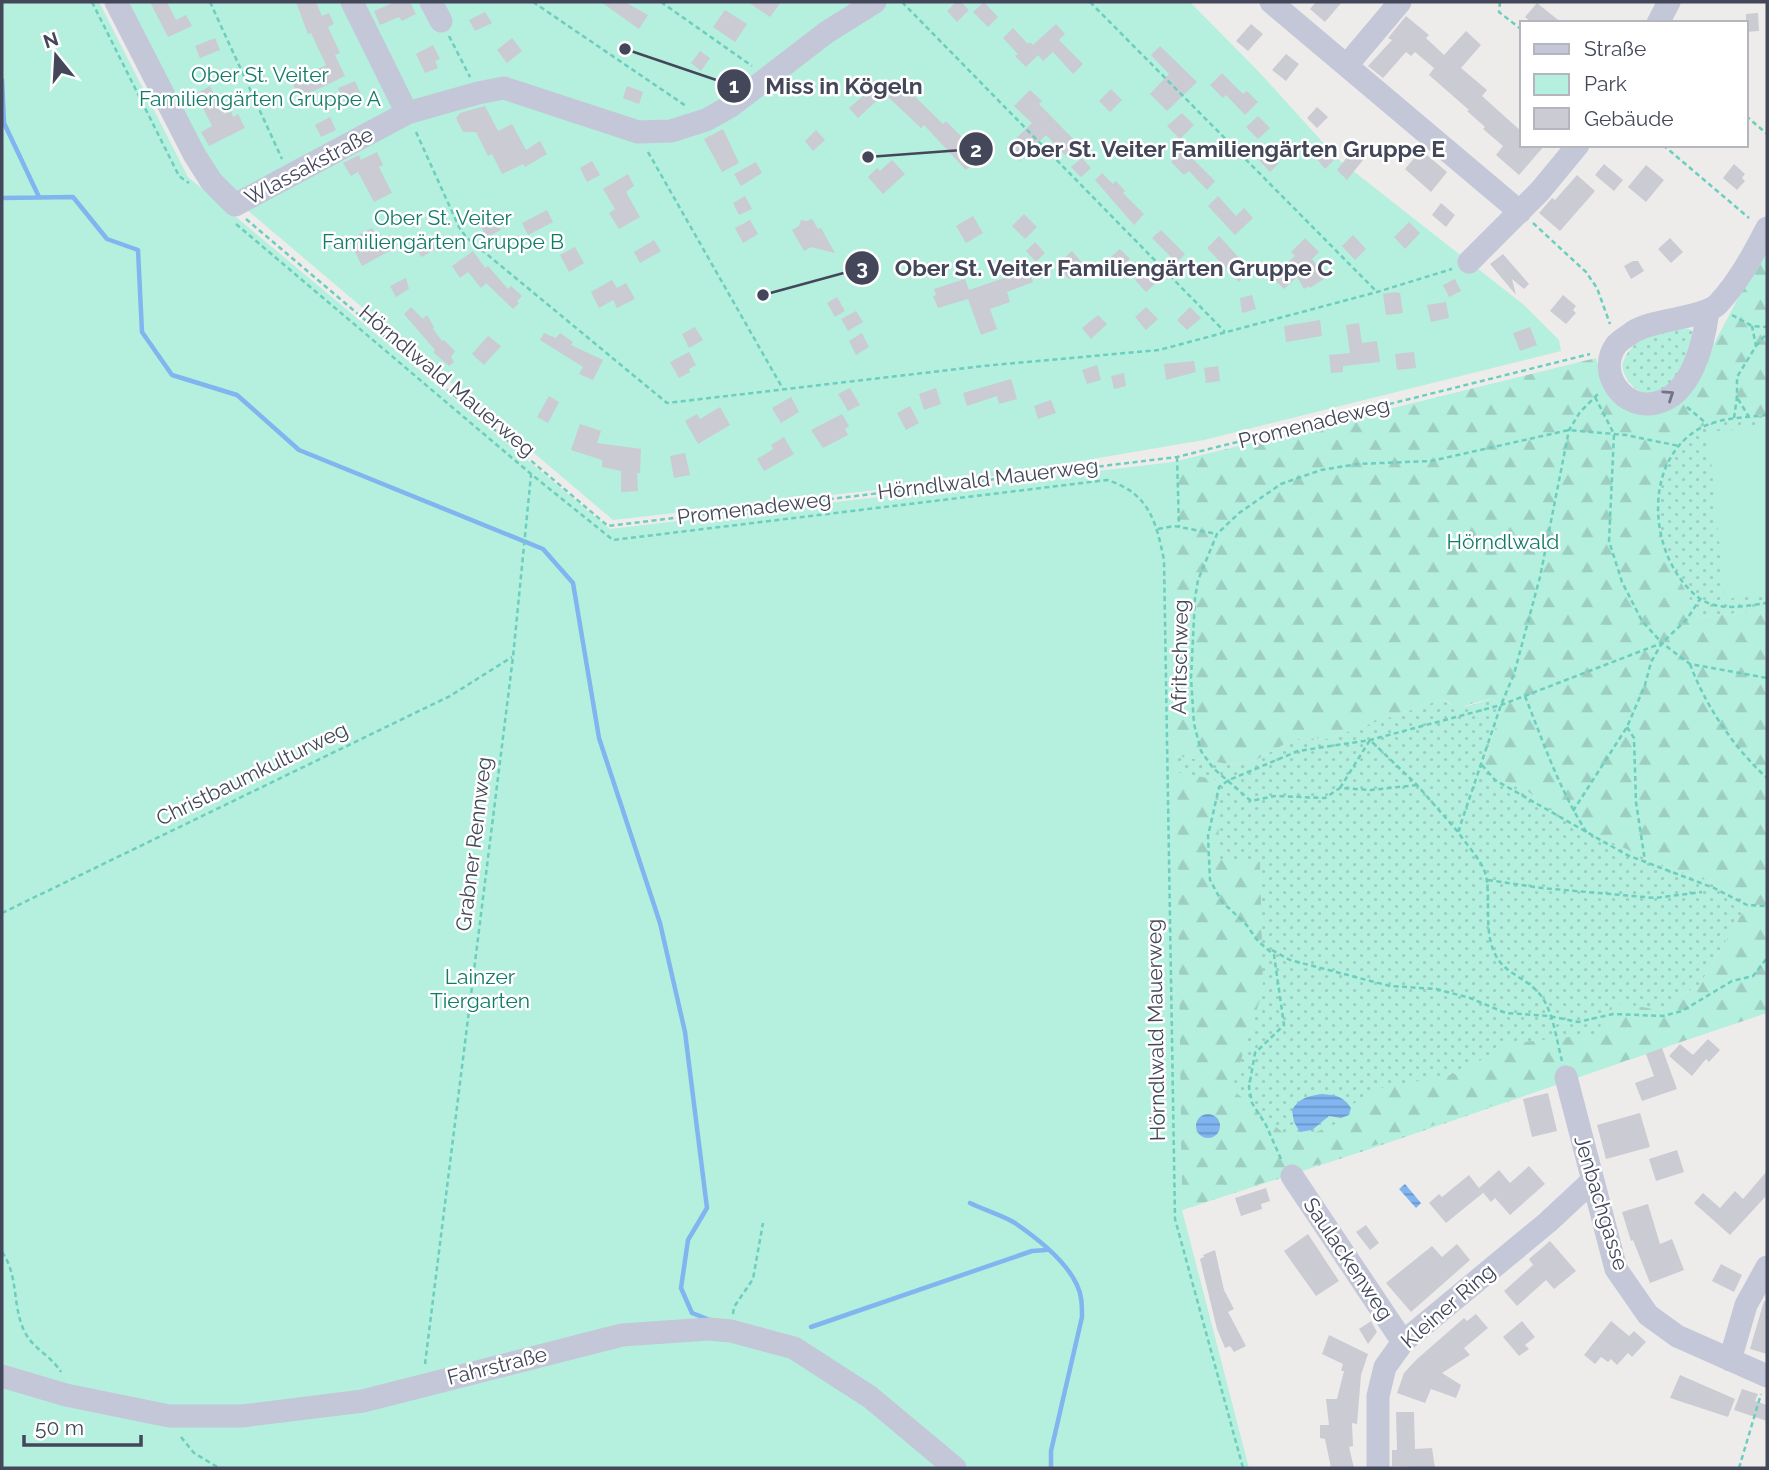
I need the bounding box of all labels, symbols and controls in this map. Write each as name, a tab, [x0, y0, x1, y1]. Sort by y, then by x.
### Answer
north arrow	[21, 21, 91, 91]
legend	[1520, 21, 1748, 147]
text: N	[40, 27, 61, 53]
text: Straße	[1584, 36, 1646, 61]
park label: Ober St. Veiter Familiengärten Gruppe A	[139, 62, 381, 111]
callout: Miss in Kögeln	[717, 64, 937, 108]
text: Park	[1584, 71, 1627, 96]
text: Miss in Kögeln	[765, 72, 923, 99]
text: 1	[729, 73, 739, 98]
text: Gebäude	[1584, 106, 1674, 131]
street label: Wlassakstraße	[240, 121, 377, 210]
callout: Ober St. Veiter Familiengärten Gruppe E	[959, 127, 1460, 171]
text: Ober St. Veiter Familiengärten Gruppe E	[1009, 135, 1445, 162]
text: 2	[970, 137, 982, 162]
park label: Ober St. Veiter Familiengärten Gruppe B	[322, 205, 564, 254]
callout: Ober St. Veiter Familiengärten Gruppe C	[845, 246, 1348, 290]
text: Ober St. Veiter Familiengärten Gruppe C	[895, 254, 1333, 281]
text: 3	[856, 255, 868, 280]
street label: Hörndlwald Mauerweg	[354, 300, 540, 462]
one-way arrow	[1661, 391, 1674, 404]
street label: Promenadeweg	[1236, 392, 1392, 453]
street label: Hörndlwald Mauerweg	[876, 453, 1100, 504]
street label: Promenadeweg	[675, 486, 832, 529]
park label: Hörndlwald	[1447, 529, 1559, 554]
street label: Afritschweg	[1166, 599, 1193, 715]
street label: Christbaumkulturweg	[152, 716, 352, 831]
street label: Grabner Rennweg	[450, 755, 497, 933]
street label: Hörndlwald Mauerweg	[1141, 919, 1170, 1141]
park label: Lainzer Tiergarten	[430, 964, 530, 1013]
street label: Jenbachgasse	[1569, 1132, 1634, 1273]
street label: Saulackenweg	[1298, 1193, 1399, 1325]
street label: Kleiner Ring	[1396, 1258, 1500, 1353]
street label: Fahrstraße	[444, 1341, 549, 1390]
scale bar	[24, 1404, 142, 1448]
text: 50 m	[35, 1415, 84, 1440]

